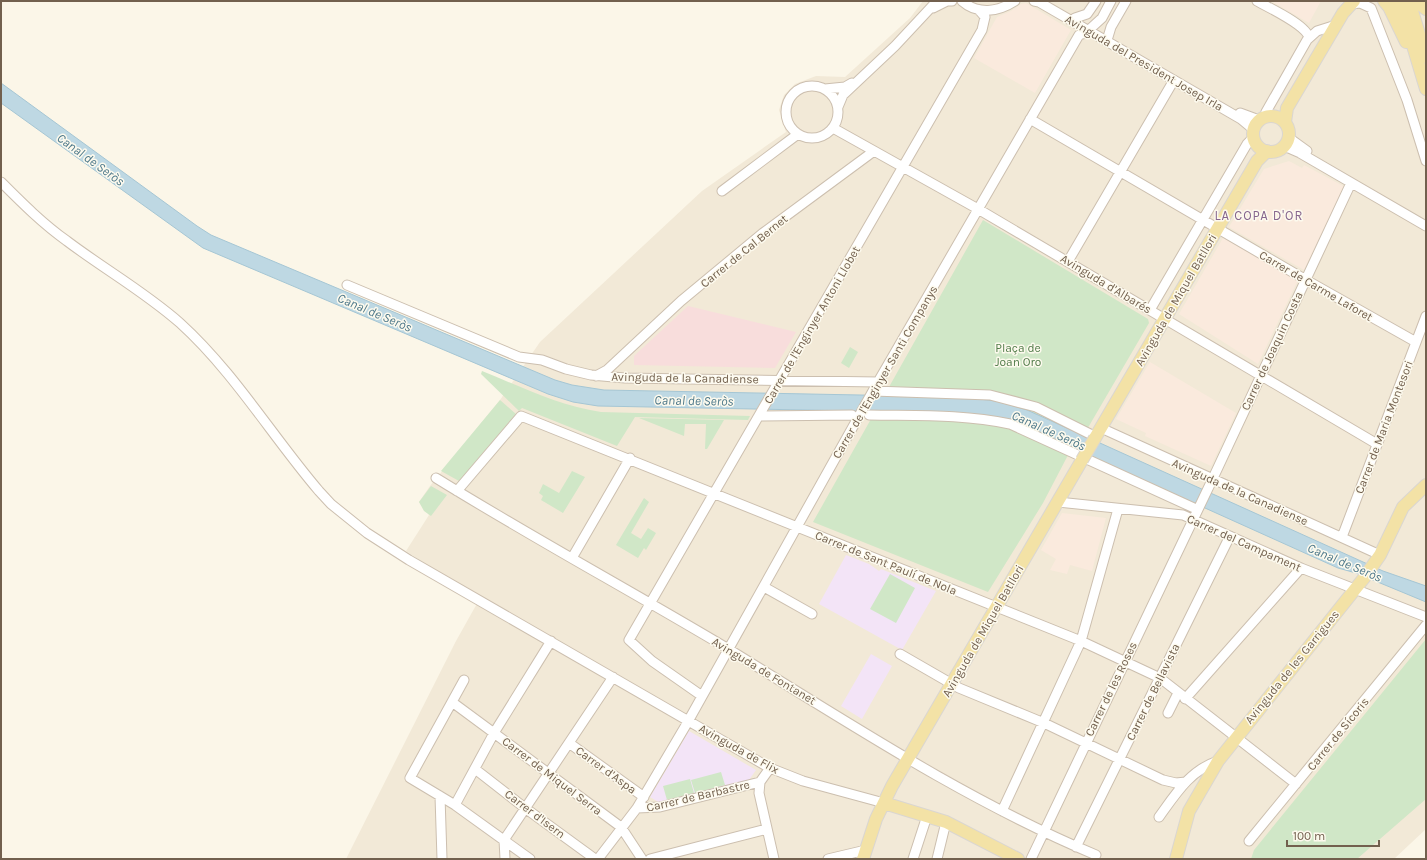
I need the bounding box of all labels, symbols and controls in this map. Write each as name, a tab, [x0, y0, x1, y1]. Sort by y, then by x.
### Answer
street label: Avinguda del President Josep Irla	[1063, 12, 1225, 114]
water label: Canal de Seròs	[54, 130, 127, 189]
district label: LA COPA D'OR	[1215, 208, 1303, 223]
street label: Carrer de Cal Bernet	[698, 211, 791, 290]
street label: Avinguda de Miquel Batllori	[1132, 231, 1220, 369]
street label: Carrer de l'Enginyer Antoni Llobet	[761, 243, 863, 406]
street label: Carrer de Carme Laforet	[1257, 248, 1376, 324]
street label: Avinguda d'Albarés	[1058, 251, 1154, 317]
street label: Carrer de l'Enginyer Santi Companys	[830, 283, 940, 461]
street label: Carrer de Joaquin Costa	[1238, 289, 1306, 413]
water label: Canal de Seròs	[335, 290, 414, 335]
park label: Plaça de Joan Oro	[995, 341, 1041, 369]
street label: Carrer de Maria Montesori	[1352, 358, 1416, 496]
street label: Avinguda de la Canadiense	[611, 370, 759, 386]
water label: Canal de Seròs	[654, 392, 734, 409]
water label: Canal de Seròs	[1010, 407, 1088, 453]
street label: Avinguda de la Canadiense	[1170, 456, 1310, 528]
street label: Carrer del Campament	[1185, 512, 1304, 575]
street label: Carrer de Sant Paulí de Nola	[813, 528, 959, 598]
water label: Canal de Seròs	[1305, 540, 1384, 585]
street label: Avinguda de Miquel Batllori	[939, 562, 1027, 700]
street label: Avinguda de les Garrigues	[1242, 607, 1342, 727]
street label: Avinguda de Fontanet	[709, 634, 819, 708]
street label: Carrer de les Roses	[1082, 639, 1140, 739]
street label: Carrer de Bellavista	[1123, 641, 1183, 743]
street label: Carrer de Sícoris	[1304, 695, 1372, 773]
street label: Avinguda de Flix	[696, 721, 782, 777]
street label: Carrer de Miquel Serra	[499, 734, 605, 818]
street label: Carrer d'Aspa	[573, 743, 639, 797]
street label: Carrer de Barbastre	[645, 777, 751, 815]
street label: Carrer d'Isern	[502, 787, 568, 841]
scale bar	[1287, 822, 1379, 848]
text: 100 m	[1293, 829, 1325, 843]

